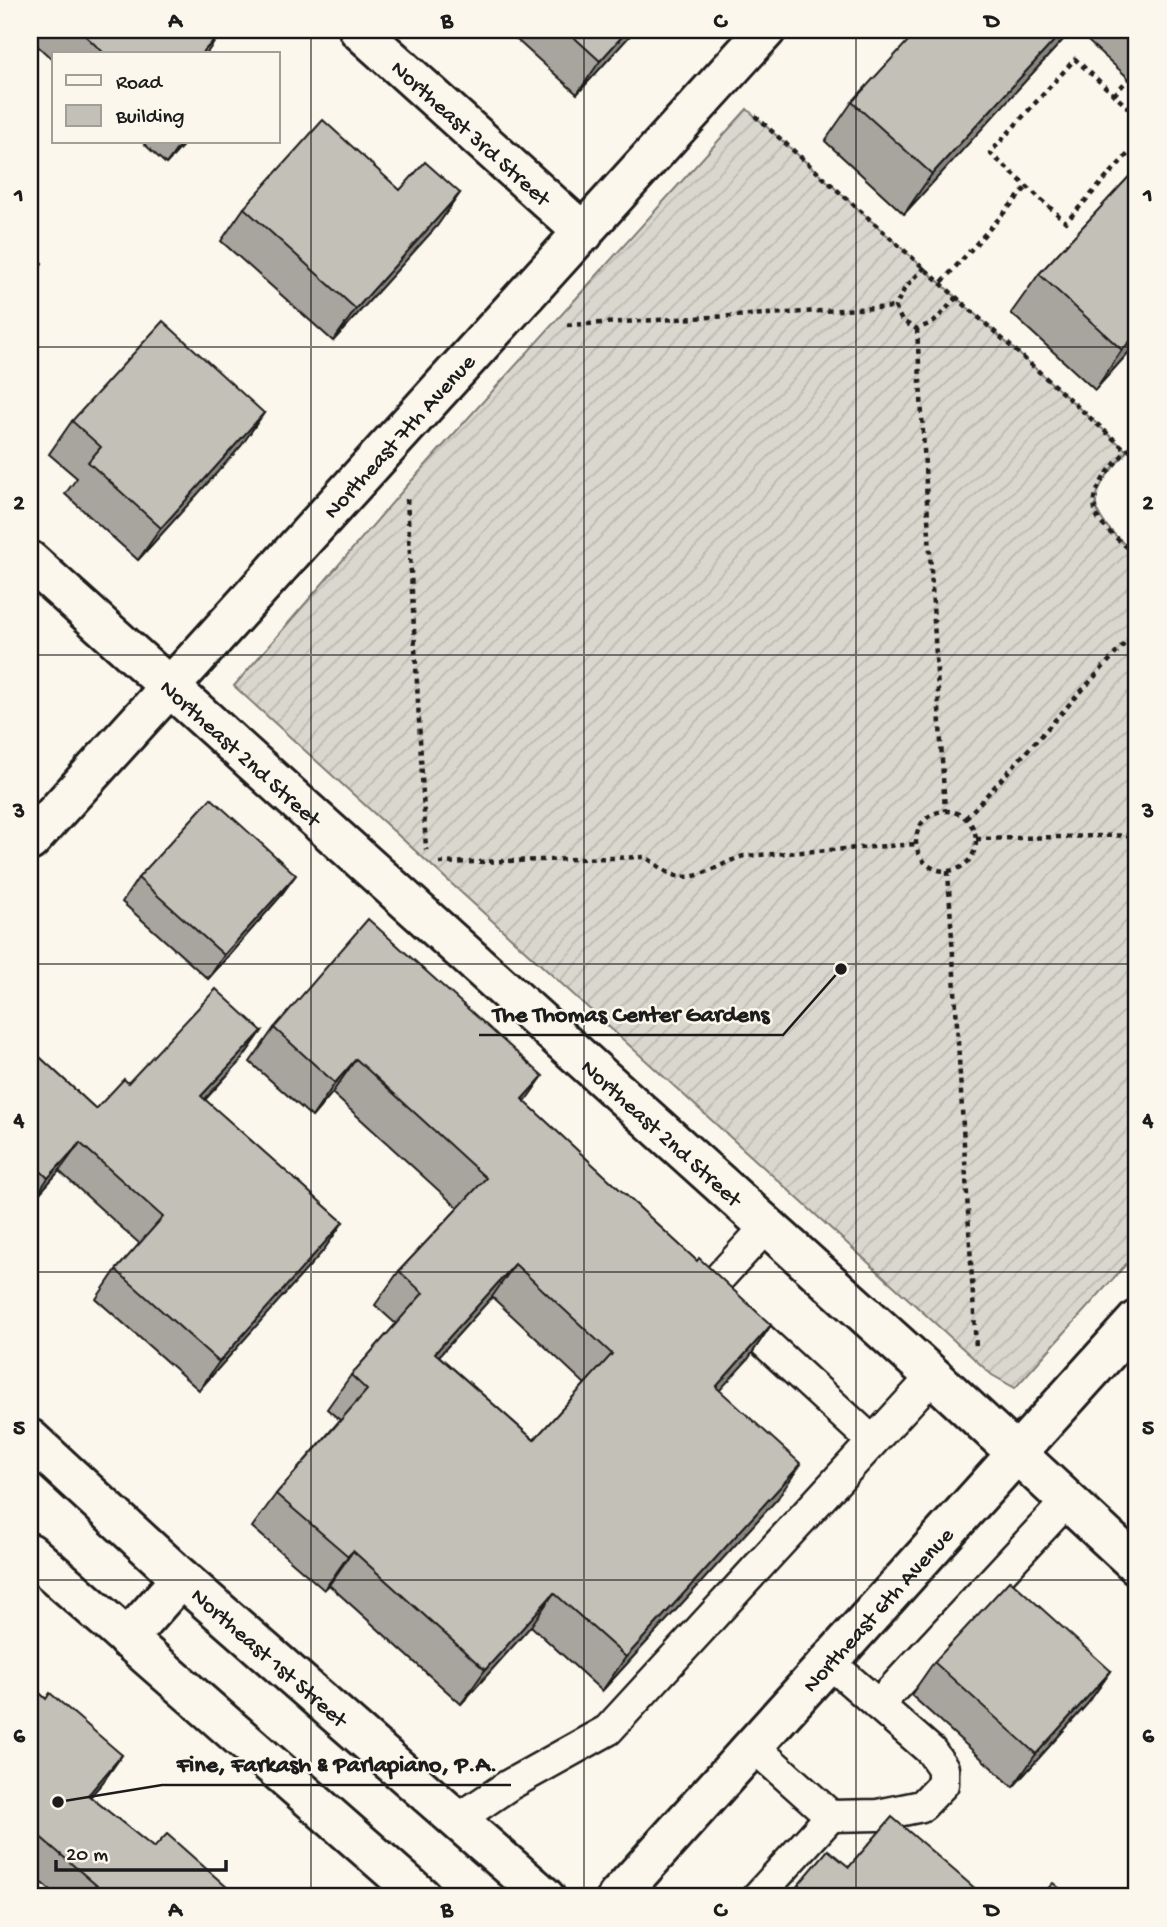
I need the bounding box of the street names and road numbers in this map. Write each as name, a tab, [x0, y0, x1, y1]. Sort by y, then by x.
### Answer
street label: Northeast 3rd Street	[384, 56, 556, 214]
street label: Northeast 7th Avenue	[319, 349, 483, 526]
street label: Northeast 2nd Street	[153, 675, 326, 835]
street label: Northeast 2nd Street	[574, 1055, 747, 1215]
street label: Northeast 6th Avenue	[798, 1522, 961, 1699]
street label: Northeast 1st Street	[184, 1583, 353, 1736]

